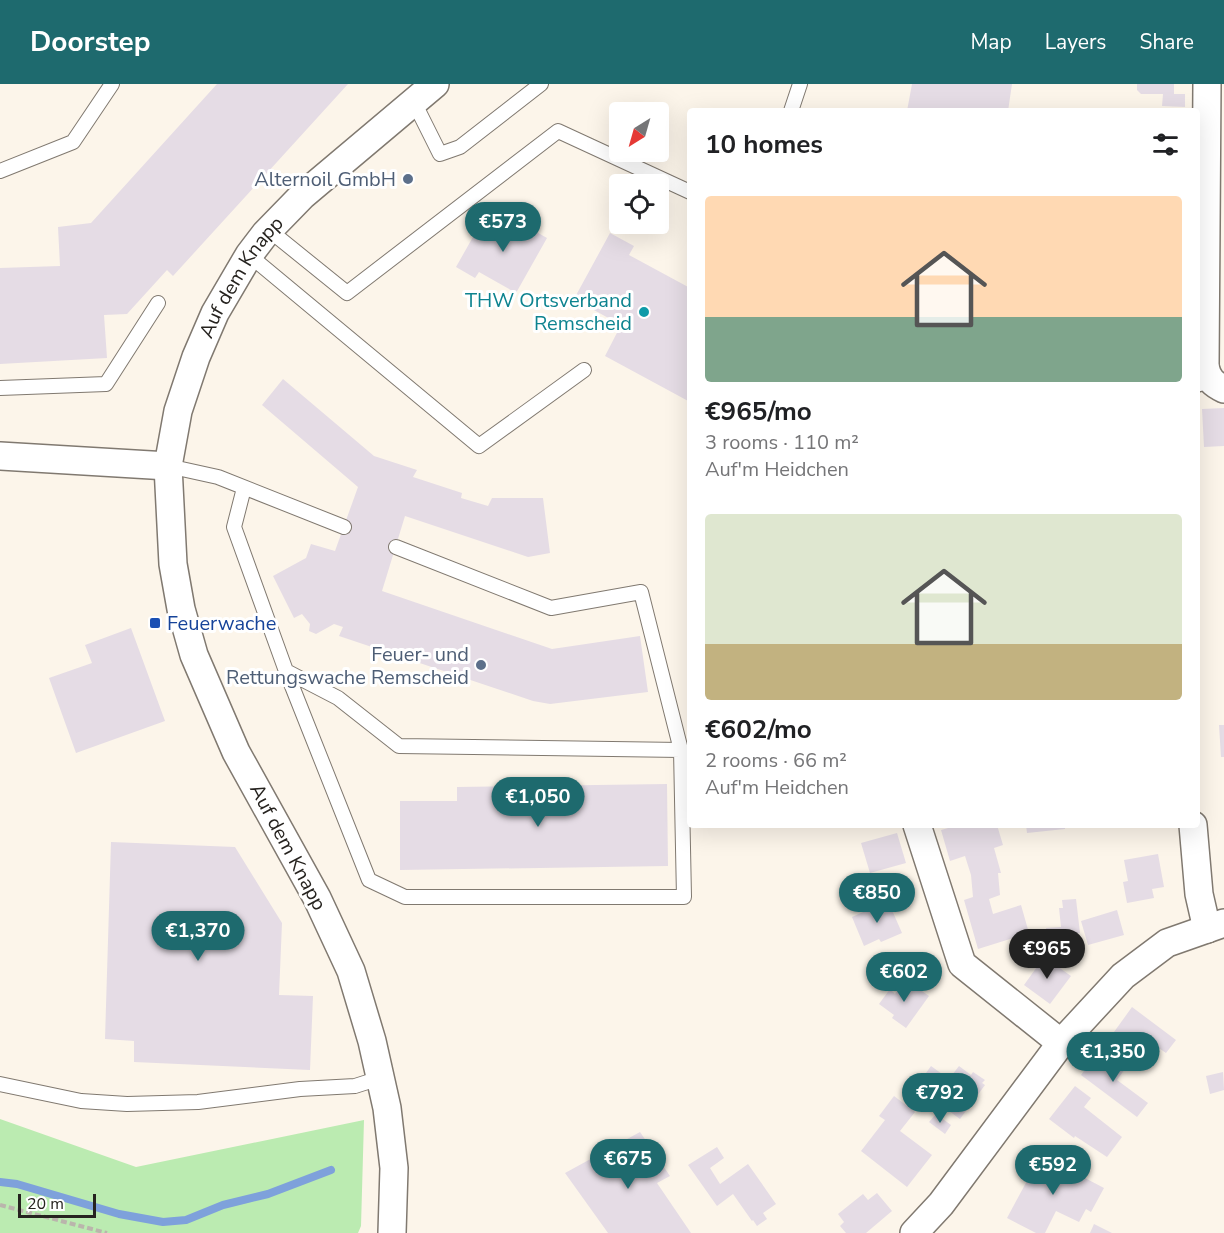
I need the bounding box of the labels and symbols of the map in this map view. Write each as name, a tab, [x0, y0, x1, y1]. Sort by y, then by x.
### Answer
north arrow	[609, 102, 669, 162]
place label: Alternoil GmbH	[254, 166, 396, 193]
marker: Alternoil GmbH	[401, 172, 415, 186]
pin: €573	[467, 202, 539, 253]
street label: Auf dem Knapp	[192, 210, 289, 342]
place label: THW Ortsverband Remscheid	[465, 287, 632, 337]
marker: THW Ortsverband Remscheid	[637, 305, 651, 319]
place label: Feuerwache	[167, 610, 276, 637]
marker: Feuerwache	[148, 616, 162, 630]
place label: Feuer- und Rettungswache Remscheid	[226, 641, 469, 691]
marker: Feuer- und Rettungswache Remscheid	[474, 658, 488, 672]
pin: €1,050	[489, 777, 587, 828]
street label: Auf dem Knapp	[243, 779, 333, 915]
pin: €850	[841, 873, 913, 924]
pin: €1,370	[149, 911, 247, 962]
pin: €965	[1011, 929, 1083, 980]
pin: €602	[868, 952, 940, 1003]
pin: €1,350	[1064, 1032, 1162, 1083]
pin: €792	[904, 1073, 976, 1124]
pin: €675	[592, 1139, 664, 1190]
pin: €592	[1017, 1145, 1089, 1196]
scale bar	[18, 1191, 96, 1218]

